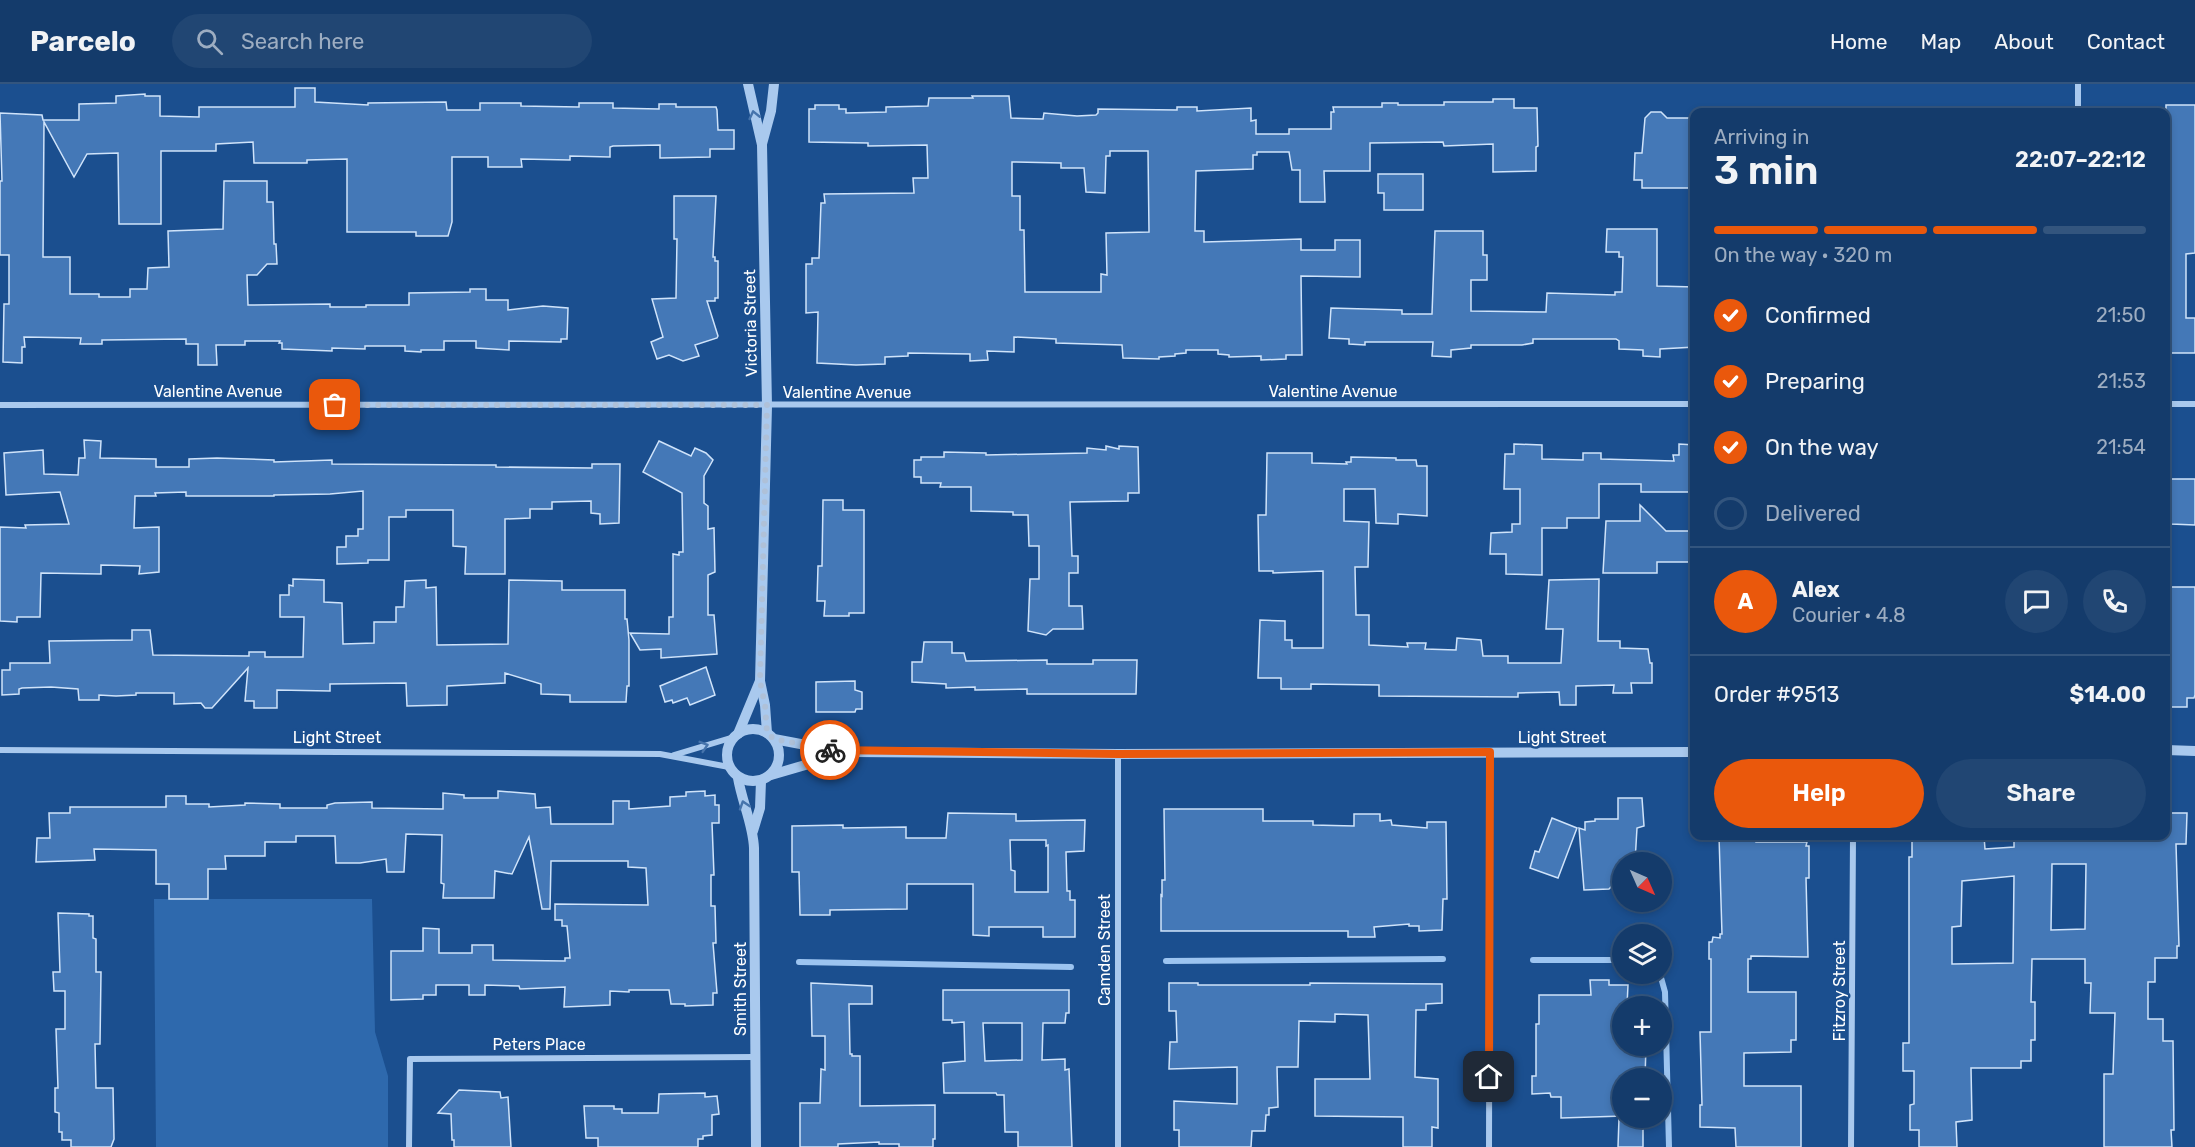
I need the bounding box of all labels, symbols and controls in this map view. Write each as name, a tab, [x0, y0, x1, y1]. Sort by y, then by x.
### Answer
search box	[172, 14, 592, 68]
text: Parcelo	[30, 25, 136, 58]
icon: search	[193, 25, 226, 58]
text: Search here	[241, 28, 364, 55]
text: Home	[1830, 29, 1887, 54]
text: Map	[1920, 29, 1961, 54]
text: About	[1994, 29, 2054, 54]
text: Contact	[2087, 29, 2165, 54]
one-way arrow	[748, 110, 761, 120]
text: Arriving in	[1714, 125, 1809, 149]
text: 22:07–22:12	[2015, 146, 2146, 173]
text: 3 min	[1714, 148, 1819, 194]
text: On the way · 320 m	[1714, 243, 1892, 267]
street label: Victoria Street	[740, 269, 761, 377]
icon: check	[1714, 299, 1747, 332]
text: Confirmed	[1765, 302, 1871, 329]
text: 21:50	[2096, 303, 2146, 327]
icon: check	[1714, 365, 1747, 398]
text: Preparing	[1765, 368, 1865, 395]
text: 21:53	[2097, 369, 2146, 393]
pin	[309, 379, 360, 430]
street label: Valentine Avenue	[153, 382, 283, 401]
street label: Valentine Avenue	[1268, 382, 1398, 401]
street label: Valentine Avenue	[782, 383, 912, 402]
icon: bag	[318, 388, 351, 421]
icon: check	[1714, 431, 1747, 464]
text: On the way	[1765, 434, 1879, 461]
text: 21:54	[2096, 435, 2146, 459]
text: Delivered	[1765, 500, 1861, 527]
button: chat	[2005, 570, 2068, 633]
button: phone	[2083, 570, 2146, 633]
text: Alex	[1792, 576, 1840, 603]
text: A	[1738, 588, 1753, 615]
text: Courier · 4.8	[1792, 603, 1906, 627]
text: Order #9513	[1714, 681, 1839, 708]
text: $14.00	[2069, 681, 2146, 708]
courier	[800, 720, 860, 780]
street label: Light Street	[293, 728, 381, 747]
street label: Light Street	[1518, 728, 1606, 747]
icon: bike	[814, 734, 847, 767]
one-way arrow	[698, 741, 709, 753]
button: Help	[1714, 759, 1924, 828]
button: Share	[1936, 759, 2146, 828]
one-way arrow	[739, 800, 751, 811]
north arrow	[1612, 852, 1672, 912]
map controls	[1612, 852, 1672, 1128]
street label: Camden Street	[1095, 894, 1114, 1006]
button: layers	[1612, 924, 1672, 984]
street label: Fitzroy Street	[1830, 941, 1849, 1042]
street label: Smith Street	[731, 942, 750, 1036]
button: +	[1612, 996, 1672, 1056]
street label: Peters Place	[492, 1035, 586, 1054]
pin	[1463, 1051, 1514, 1102]
icon: home	[1472, 1060, 1505, 1093]
button: −	[1612, 1068, 1672, 1128]

